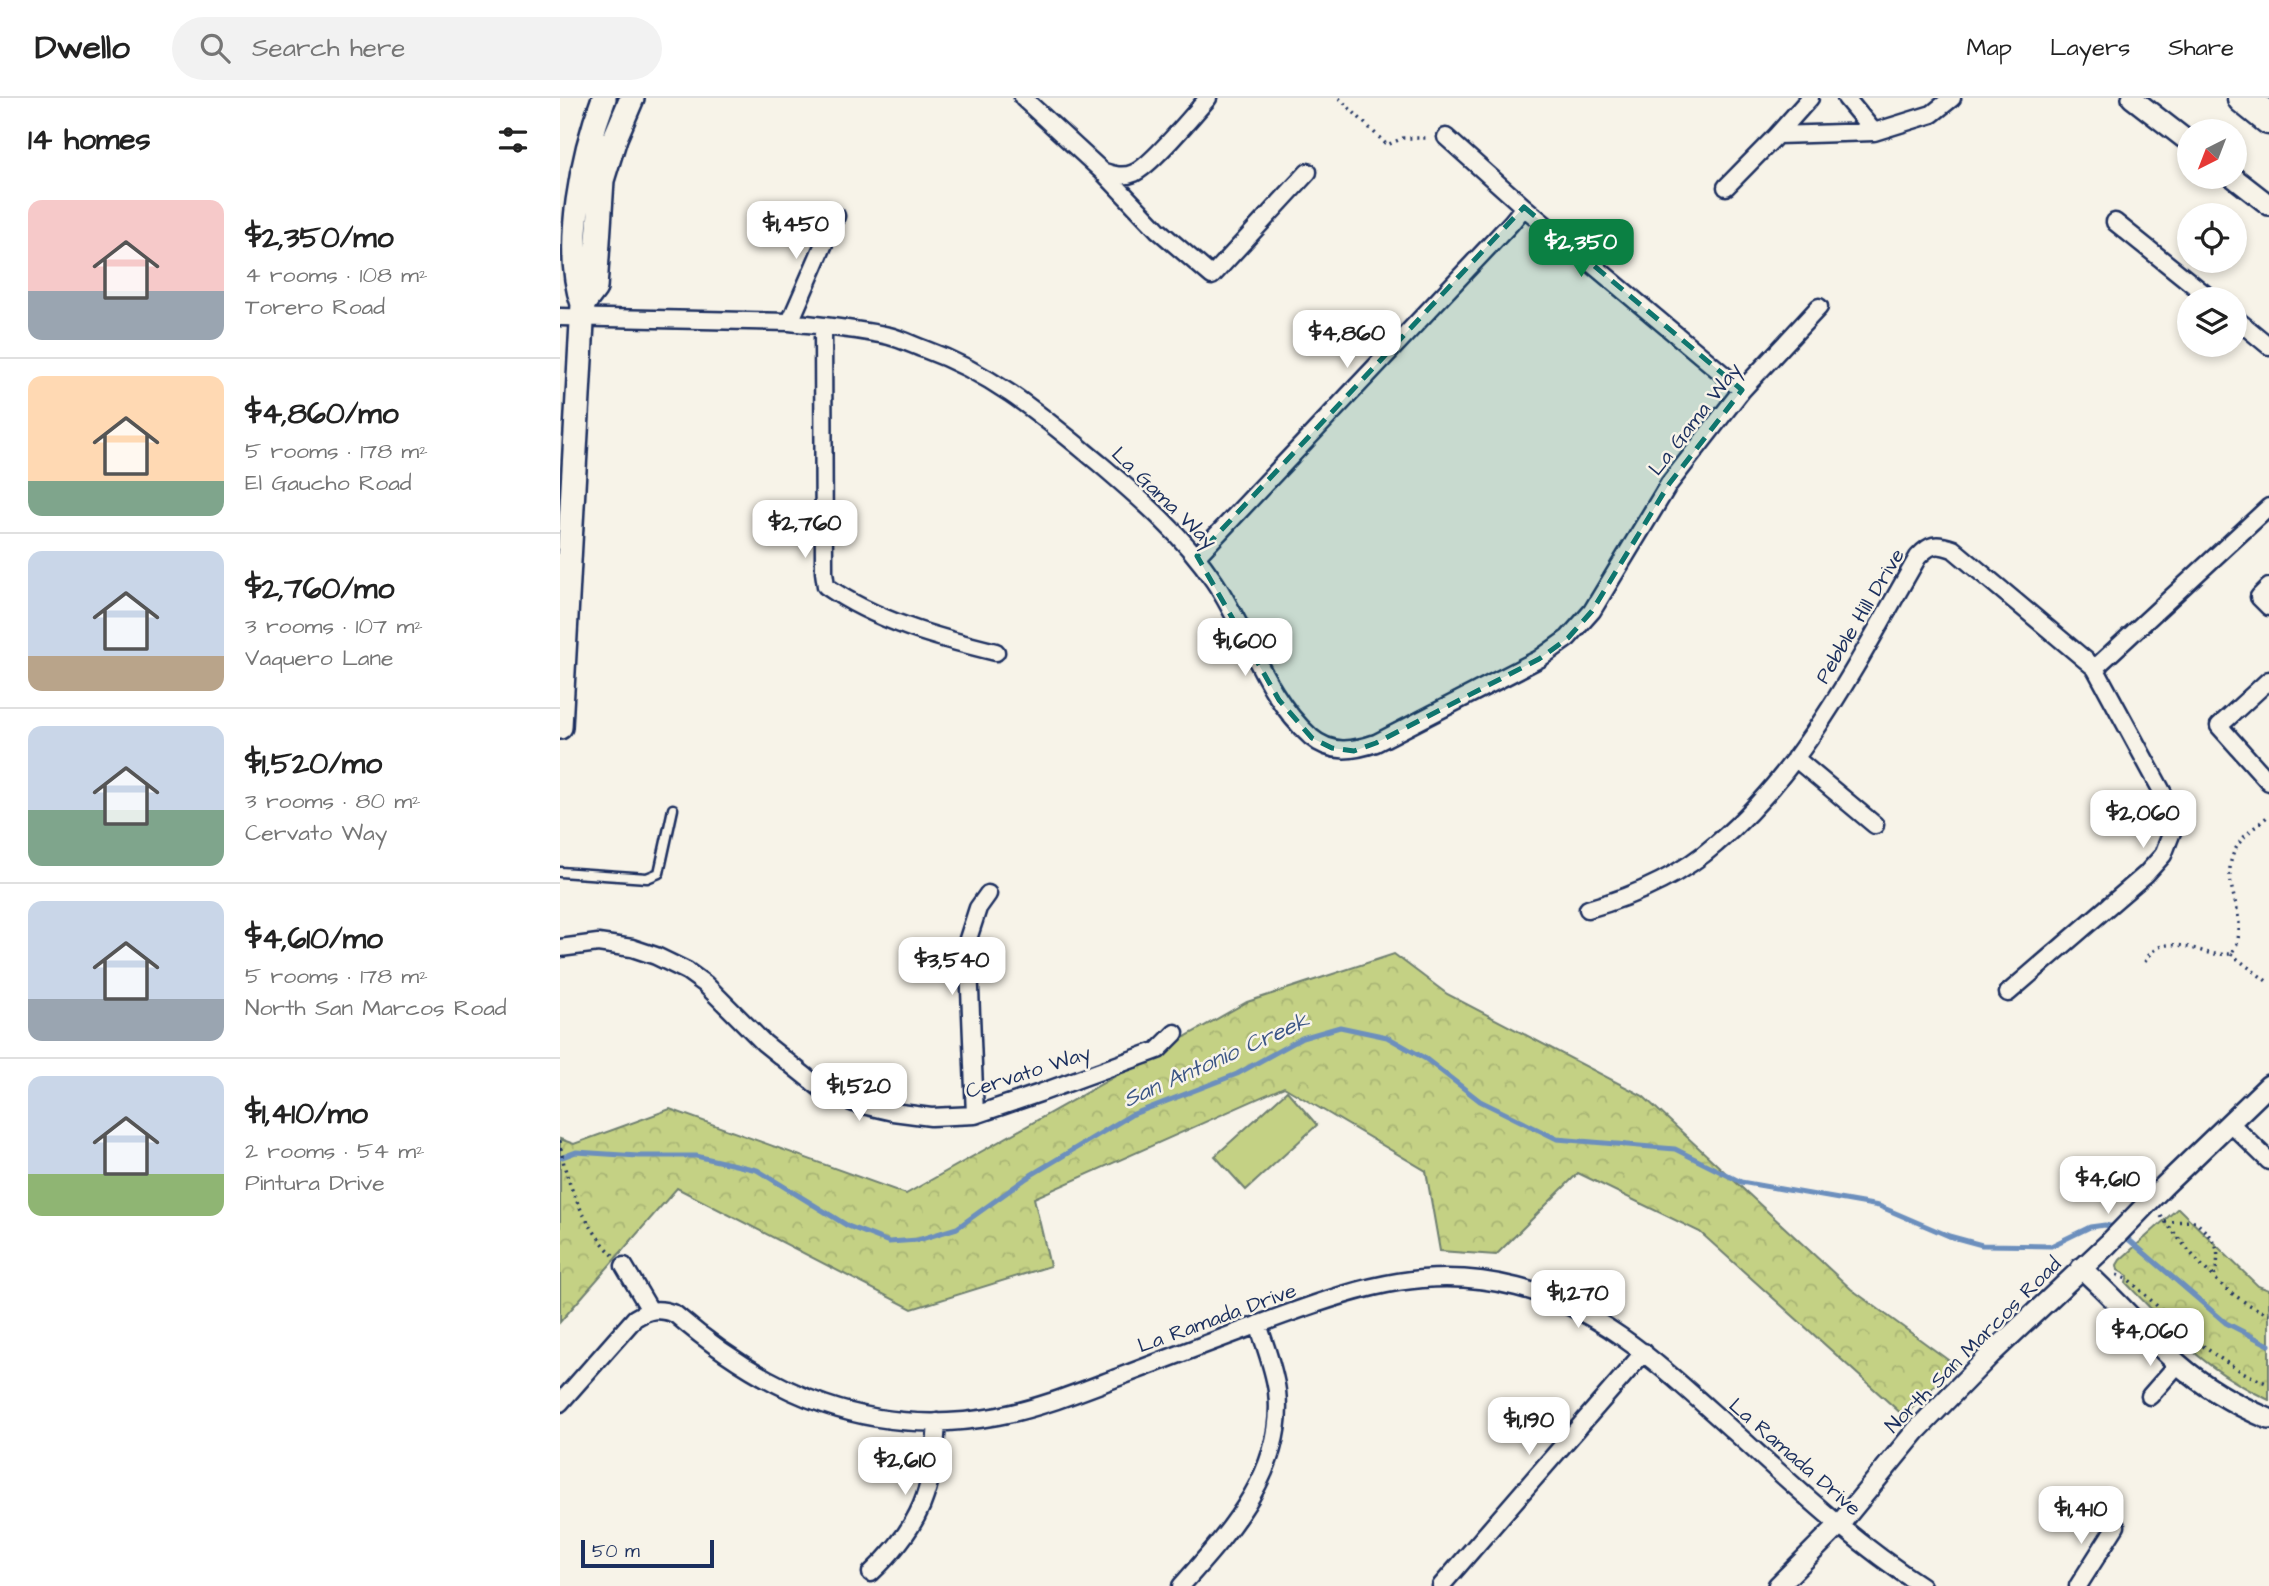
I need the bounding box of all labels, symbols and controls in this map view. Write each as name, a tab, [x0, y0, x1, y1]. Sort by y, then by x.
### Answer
search box	[172, 17, 662, 80]
text: Dwello	[35, 25, 130, 71]
icon: search	[196, 29, 234, 67]
text: Search here	[252, 30, 405, 66]
text: Map	[1967, 31, 2012, 65]
text: Layers	[2050, 31, 2130, 65]
text: Share	[2168, 31, 2234, 65]
text: 14 homes	[28, 119, 151, 161]
north arrow	[2177, 119, 2247, 189]
map controls	[2177, 119, 2247, 357]
icon: filters	[494, 121, 532, 159]
pin: $1,450	[739, 202, 853, 261]
button: locate	[2177, 203, 2247, 273]
text: $1,450	[763, 208, 829, 240]
text: $2,350/mo	[245, 217, 394, 259]
pin: $2,350	[1524, 220, 1638, 279]
text: $2,350	[1545, 226, 1617, 258]
icon: home	[84, 228, 168, 312]
text: 4 rooms · 108 m²	[245, 259, 428, 291]
button: layers	[2177, 287, 2247, 357]
text: Torero Road	[245, 291, 385, 323]
pin: $4,860	[1290, 310, 1404, 370]
text: $4,860	[1309, 317, 1385, 349]
street label: La Gama Way	[1642, 356, 1750, 483]
text: $4,860/mo	[245, 393, 399, 435]
icon: home	[84, 404, 168, 488]
text: 5 rooms · 178 m²	[245, 435, 428, 467]
street label: La Gama Way	[1104, 440, 1223, 558]
text: El Gaucho Road	[245, 467, 412, 499]
pin: $2,760	[748, 500, 862, 560]
text: $2,760	[768, 507, 842, 539]
street label: Pebble Hill Drive	[1808, 543, 1912, 689]
text: $2,760/mo	[245, 568, 394, 610]
icon: home	[84, 579, 168, 663]
text: 3 rooms · 107 m²	[245, 610, 423, 642]
pin: $1,600	[1188, 618, 1302, 678]
text: $1,600	[1213, 625, 1277, 657]
text: Vaquero Lane	[245, 642, 393, 674]
text: $1,520/mo	[245, 743, 382, 785]
icon: home	[84, 754, 168, 838]
text: 3 rooms · 80 m²	[245, 785, 421, 817]
pin: $2,060	[2086, 790, 2200, 850]
text: $2,060	[2106, 797, 2180, 829]
text: Cervato Way	[245, 817, 387, 849]
text: $4,610/mo	[245, 918, 383, 960]
icon: home	[84, 929, 168, 1013]
pin: $3,540	[895, 937, 1009, 997]
text: $3,540	[914, 944, 990, 976]
text: 5 rooms · 178 m²	[245, 960, 428, 992]
text: North San Marcos Road	[245, 992, 507, 1024]
water label: San Antonio Creek	[1118, 1004, 1315, 1115]
street label: Cervato Way	[962, 1038, 1095, 1108]
pin: $1,520	[802, 1063, 916, 1123]
text: $1,520	[827, 1070, 891, 1102]
text: $1,410/mo	[245, 1093, 368, 1135]
icon: home	[84, 1104, 168, 1188]
text: 2 rooms · 54 m²	[245, 1135, 425, 1167]
pin: $4,610	[2051, 1156, 2165, 1216]
text: $4,610	[2076, 1163, 2140, 1195]
text: Pintura Drive	[245, 1167, 385, 1199]
street label: North San Marcos Road	[1878, 1250, 2068, 1440]
pin: $1,270	[1521, 1270, 1635, 1330]
street label: La Ramada Drive	[1134, 1276, 1300, 1360]
text: $1,270	[1547, 1277, 1609, 1309]
pin: $4,060	[2093, 1308, 2207, 1368]
text: $4,060	[2112, 1315, 2188, 1347]
street label: La Ramada Drive	[1723, 1391, 1867, 1523]
pin: $1,190	[1472, 1398, 1586, 1457]
text: $1,190	[1504, 1404, 1554, 1436]
pin: $2,610	[848, 1438, 962, 1497]
text: $2,610	[874, 1444, 936, 1476]
pin: $1,410	[2024, 1486, 2138, 1546]
text: $1,410	[2055, 1493, 2107, 1525]
scale bar	[581, 1537, 714, 1569]
text: 50 m	[592, 1538, 640, 1565]

